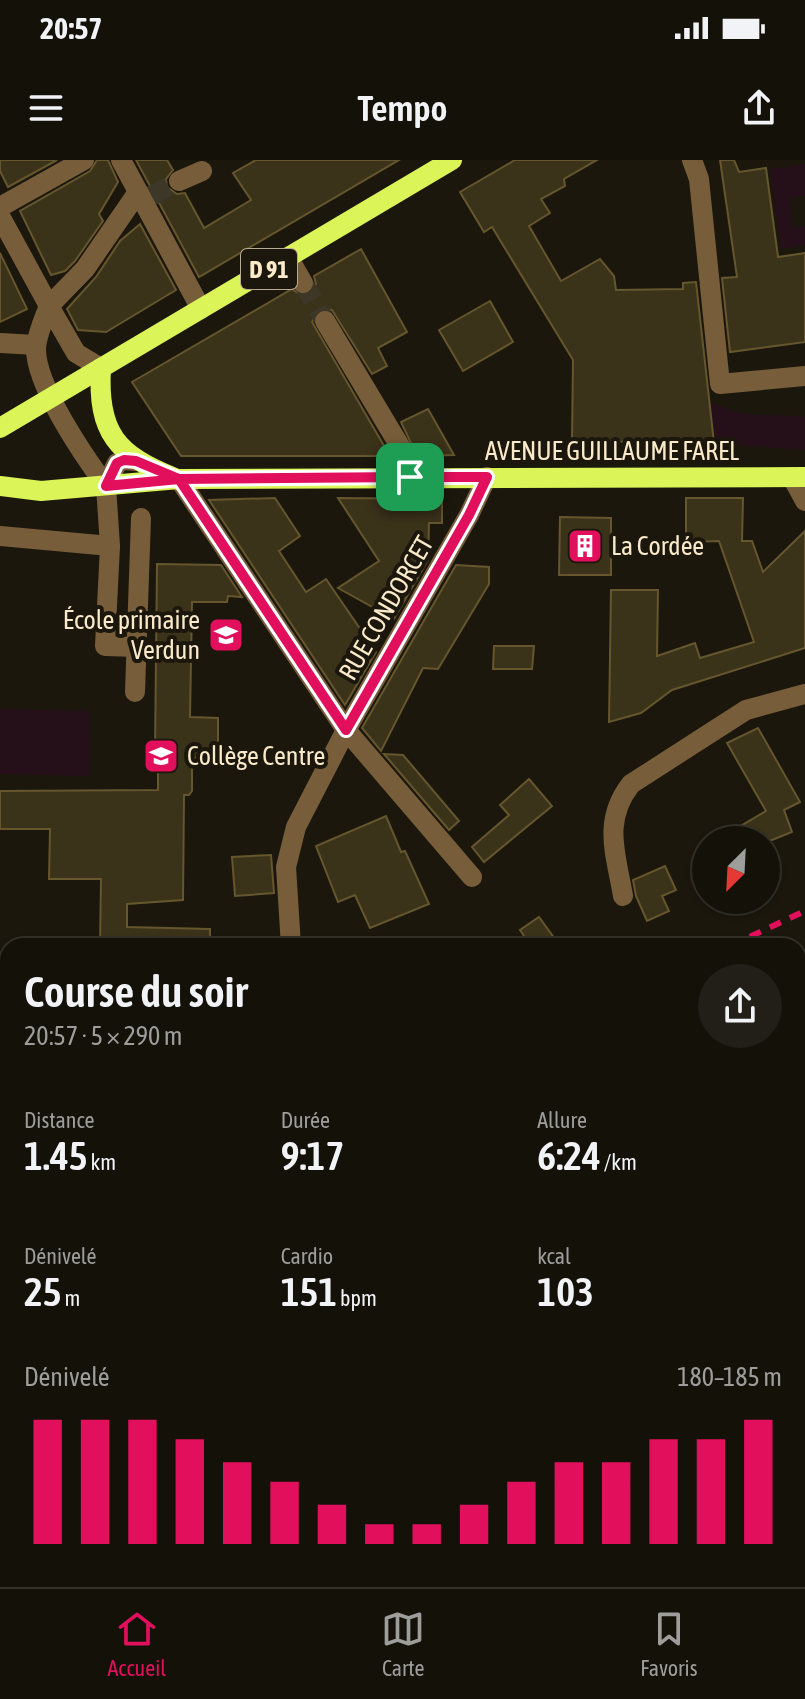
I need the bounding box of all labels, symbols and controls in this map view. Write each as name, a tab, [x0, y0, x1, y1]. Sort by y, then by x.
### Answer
text: 20:57	[40, 11, 102, 45]
icon: menu	[24, 86, 68, 130]
icon: share	[737, 86, 781, 130]
text: Tempo	[358, 87, 447, 129]
road number: D 91	[241, 249, 297, 289]
street label: AVENUE GUILLAUME FAREL	[485, 436, 739, 466]
pin	[376, 443, 444, 511]
icon: arrive	[388, 455, 432, 499]
building icon: La Cordée	[566, 527, 604, 565]
street label: RUE CONDORCET	[333, 530, 440, 685]
place label: La Cordée	[611, 531, 704, 561]
place label: École primaire Verdun	[63, 605, 200, 665]
school or university icon: École primaire Verdun	[207, 616, 245, 654]
school or university icon: Collège Centre	[142, 737, 180, 775]
place label: Collège Centre	[187, 741, 325, 771]
north arrow	[692, 826, 780, 914]
map controls	[692, 826, 780, 914]
button: share	[698, 964, 782, 1048]
text: Course du soir	[24, 966, 248, 1016]
text: 20:57 · 5 × 290 m	[24, 1021, 183, 1051]
text: Distance	[24, 1107, 95, 1133]
text: Durée	[281, 1107, 330, 1133]
text: Allure	[537, 1107, 587, 1133]
text: 1.45	[24, 1133, 88, 1178]
text: 9:17	[281, 1133, 344, 1178]
text: 6:24	[537, 1133, 601, 1178]
text: km	[88, 1149, 116, 1175]
text: /km	[601, 1149, 637, 1175]
text: Dénivelé	[24, 1243, 96, 1269]
text: Cardio	[281, 1243, 333, 1269]
text: kcal	[537, 1243, 571, 1269]
text: 25	[24, 1269, 62, 1314]
text: 151	[281, 1269, 337, 1314]
text: 103	[537, 1269, 594, 1314]
text: m	[62, 1285, 80, 1311]
text: bpm	[337, 1285, 377, 1311]
text: Dénivelé	[24, 1362, 110, 1392]
text: 180–185 m	[677, 1362, 782, 1392]
tab: Accueil	[108, 1607, 166, 1681]
tab: Carte	[381, 1607, 425, 1681]
tab: Favoris	[640, 1607, 697, 1681]

